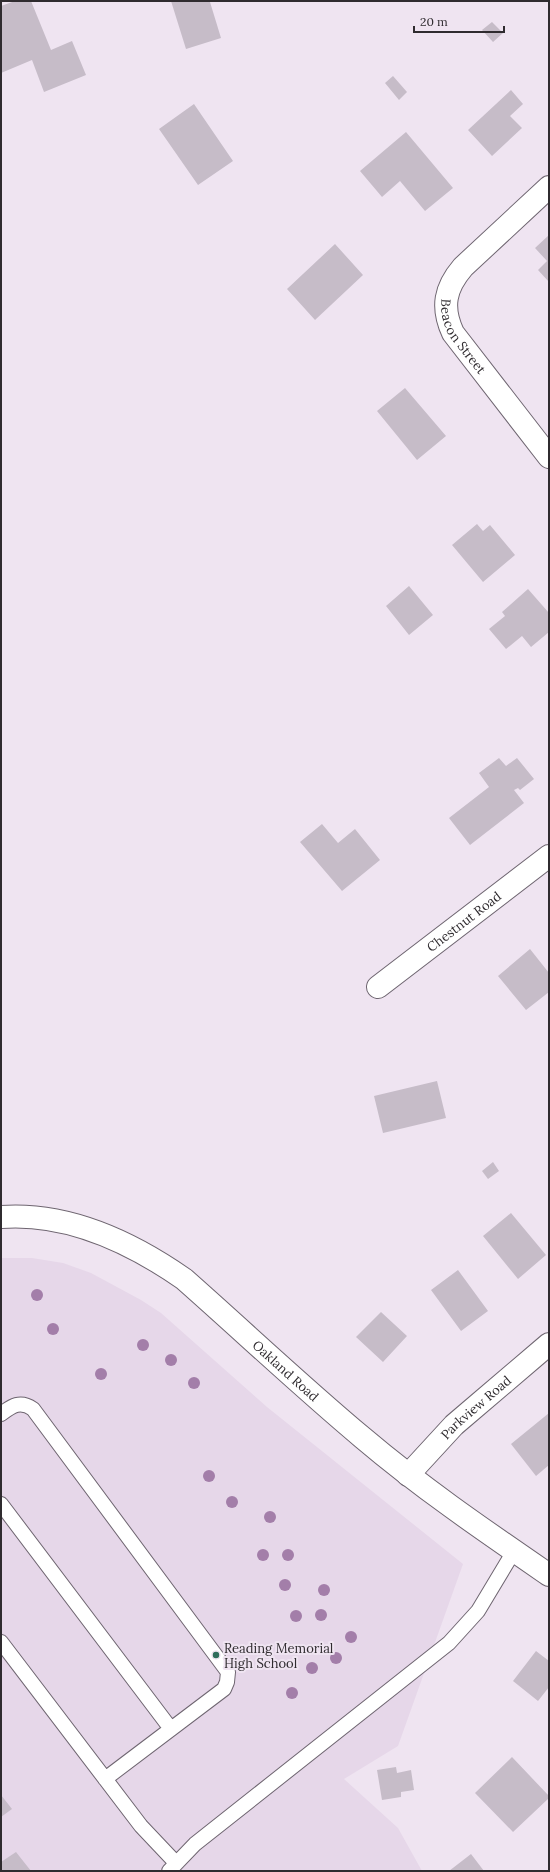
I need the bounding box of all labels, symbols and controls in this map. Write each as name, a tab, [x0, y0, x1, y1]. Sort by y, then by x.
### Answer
scale bar	[414, 8, 504, 34]
text: 20 m	[420, 14, 448, 29]
street label: Beacon Street	[437, 298, 490, 377]
street label: Chestnut Road	[423, 887, 505, 955]
street label: Oakland Road	[249, 1336, 323, 1405]
street label: Parkview Road	[437, 1372, 515, 1443]
place label: Reading Memorial High School	[224, 1640, 334, 1672]
marker: Reading Memorial High School	[211, 1650, 221, 1660]

